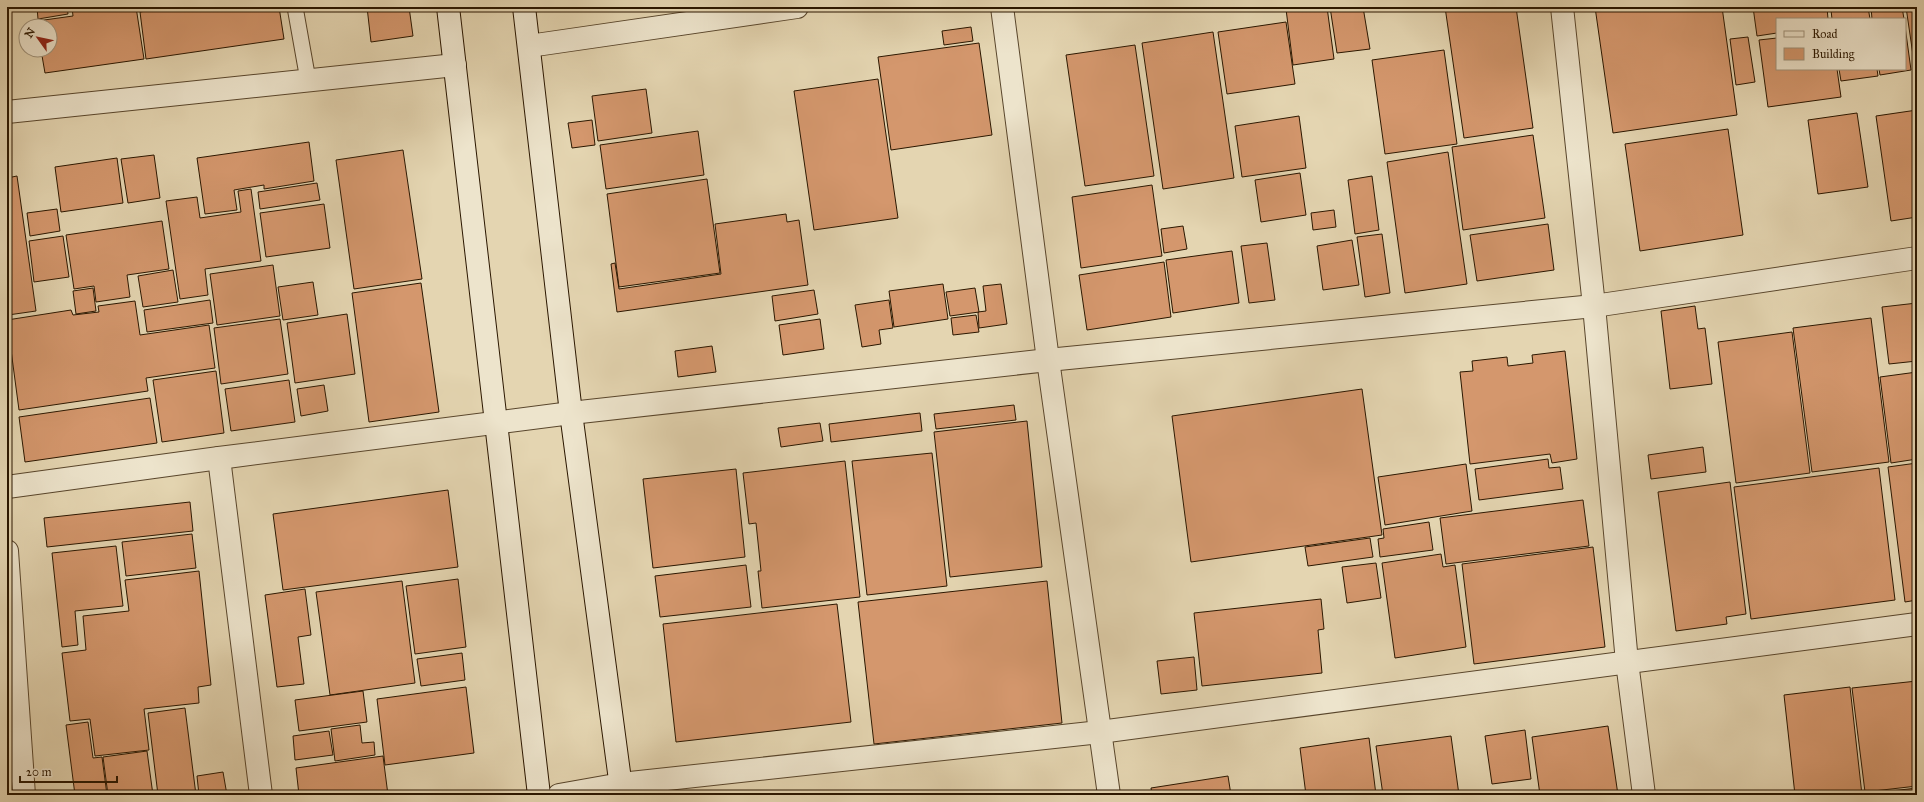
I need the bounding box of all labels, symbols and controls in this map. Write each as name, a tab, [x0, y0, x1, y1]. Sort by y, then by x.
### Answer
north arrow	[18, 18, 58, 58]
legend	[1776, 18, 1906, 70]
text: N	[22, 25, 38, 40]
text: Road	[1812, 27, 1838, 41]
text: Building	[1812, 47, 1855, 62]
scale bar	[20, 758, 117, 784]
text: 20 m	[26, 765, 52, 779]

